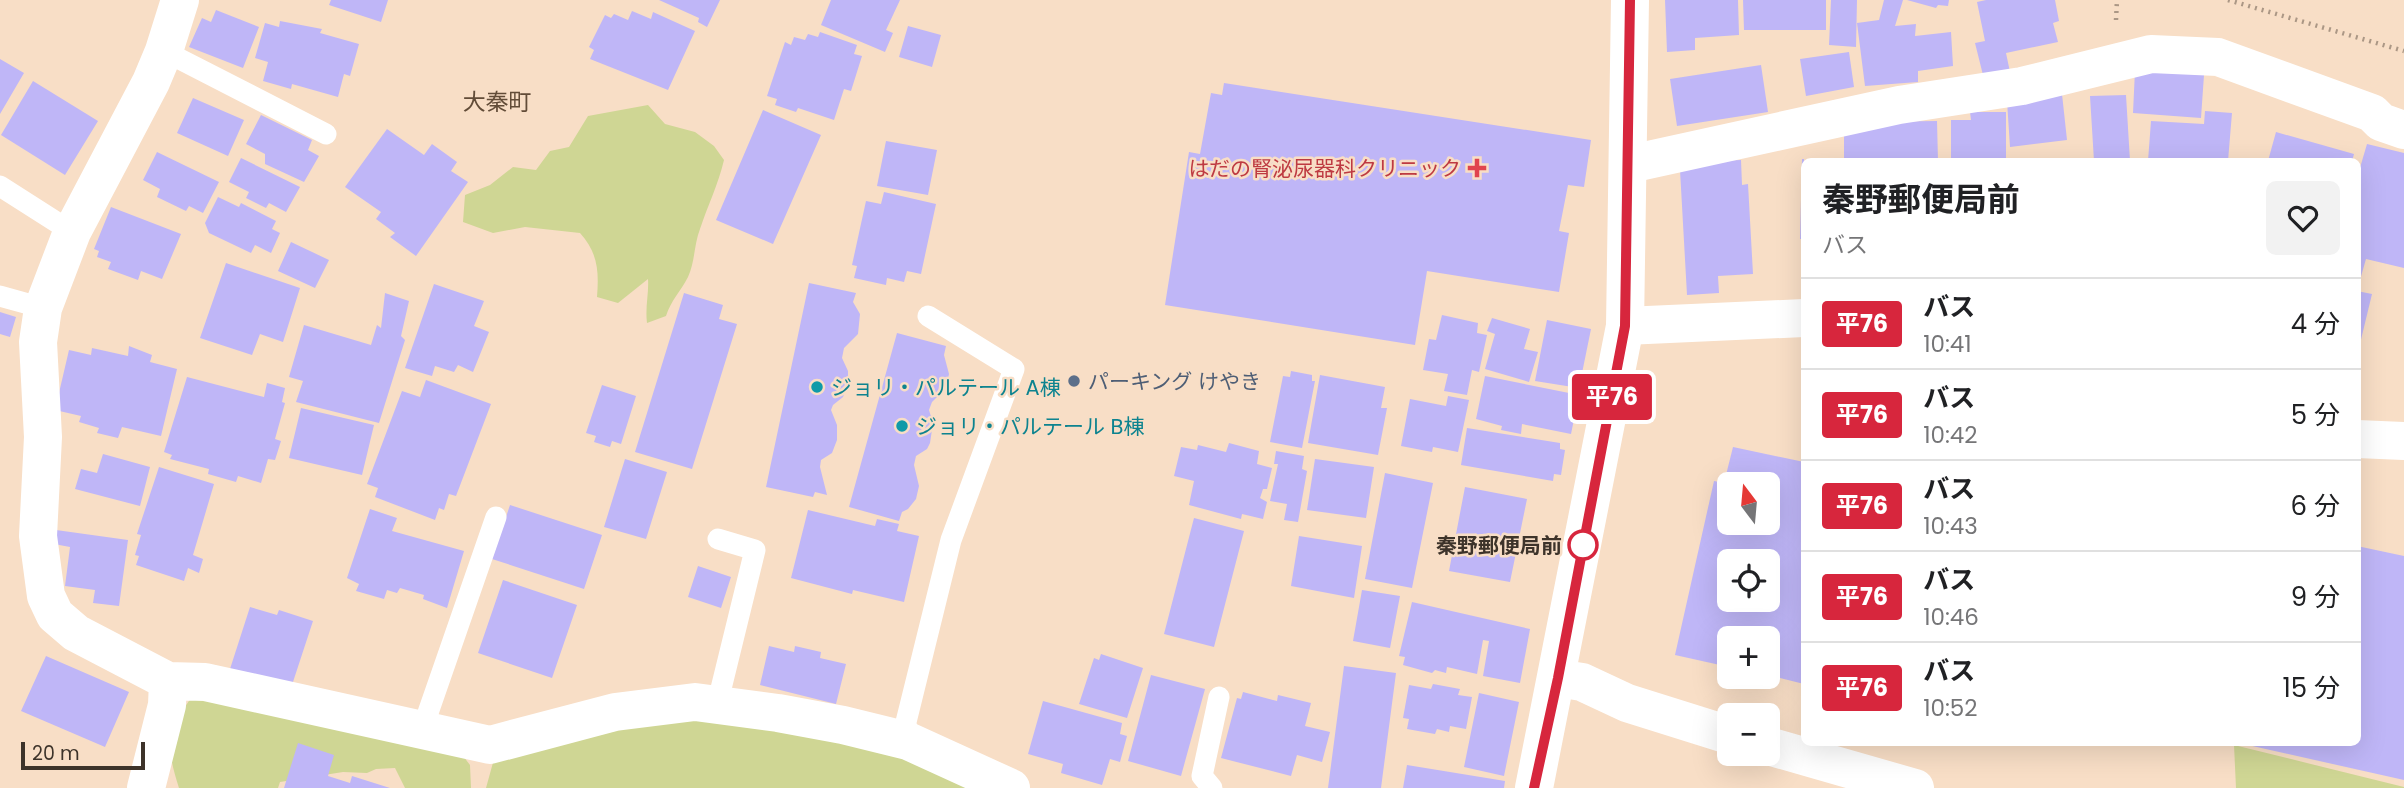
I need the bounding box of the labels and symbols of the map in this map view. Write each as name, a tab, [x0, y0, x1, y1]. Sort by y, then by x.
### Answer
district label: 大秦町	[463, 86, 532, 118]
place label: はだの腎泌尿器科クリニック	[1188, 154, 1461, 183]
marker: はだの腎泌尿器科クリニック	[1467, 158, 1487, 178]
place label: パーキング けやき	[1088, 367, 1261, 396]
place label: ジョリ・パルテール A棟	[831, 373, 1061, 402]
marker: パーキング けやき	[1066, 373, 1082, 389]
line badge: 平76	[1572, 374, 1652, 420]
marker: ジョリ・パルテール A棟	[809, 379, 825, 395]
place label: ジョリ・パルテール B棟	[916, 412, 1144, 441]
marker: ジョリ・パルテール B棟	[894, 418, 910, 434]
north arrow	[1717, 472, 1780, 536]
marker: 秦野郵便局前	[1568, 530, 1598, 560]
place label: 秦野郵便局前	[1436, 531, 1562, 560]
scale bar	[21, 739, 145, 771]

